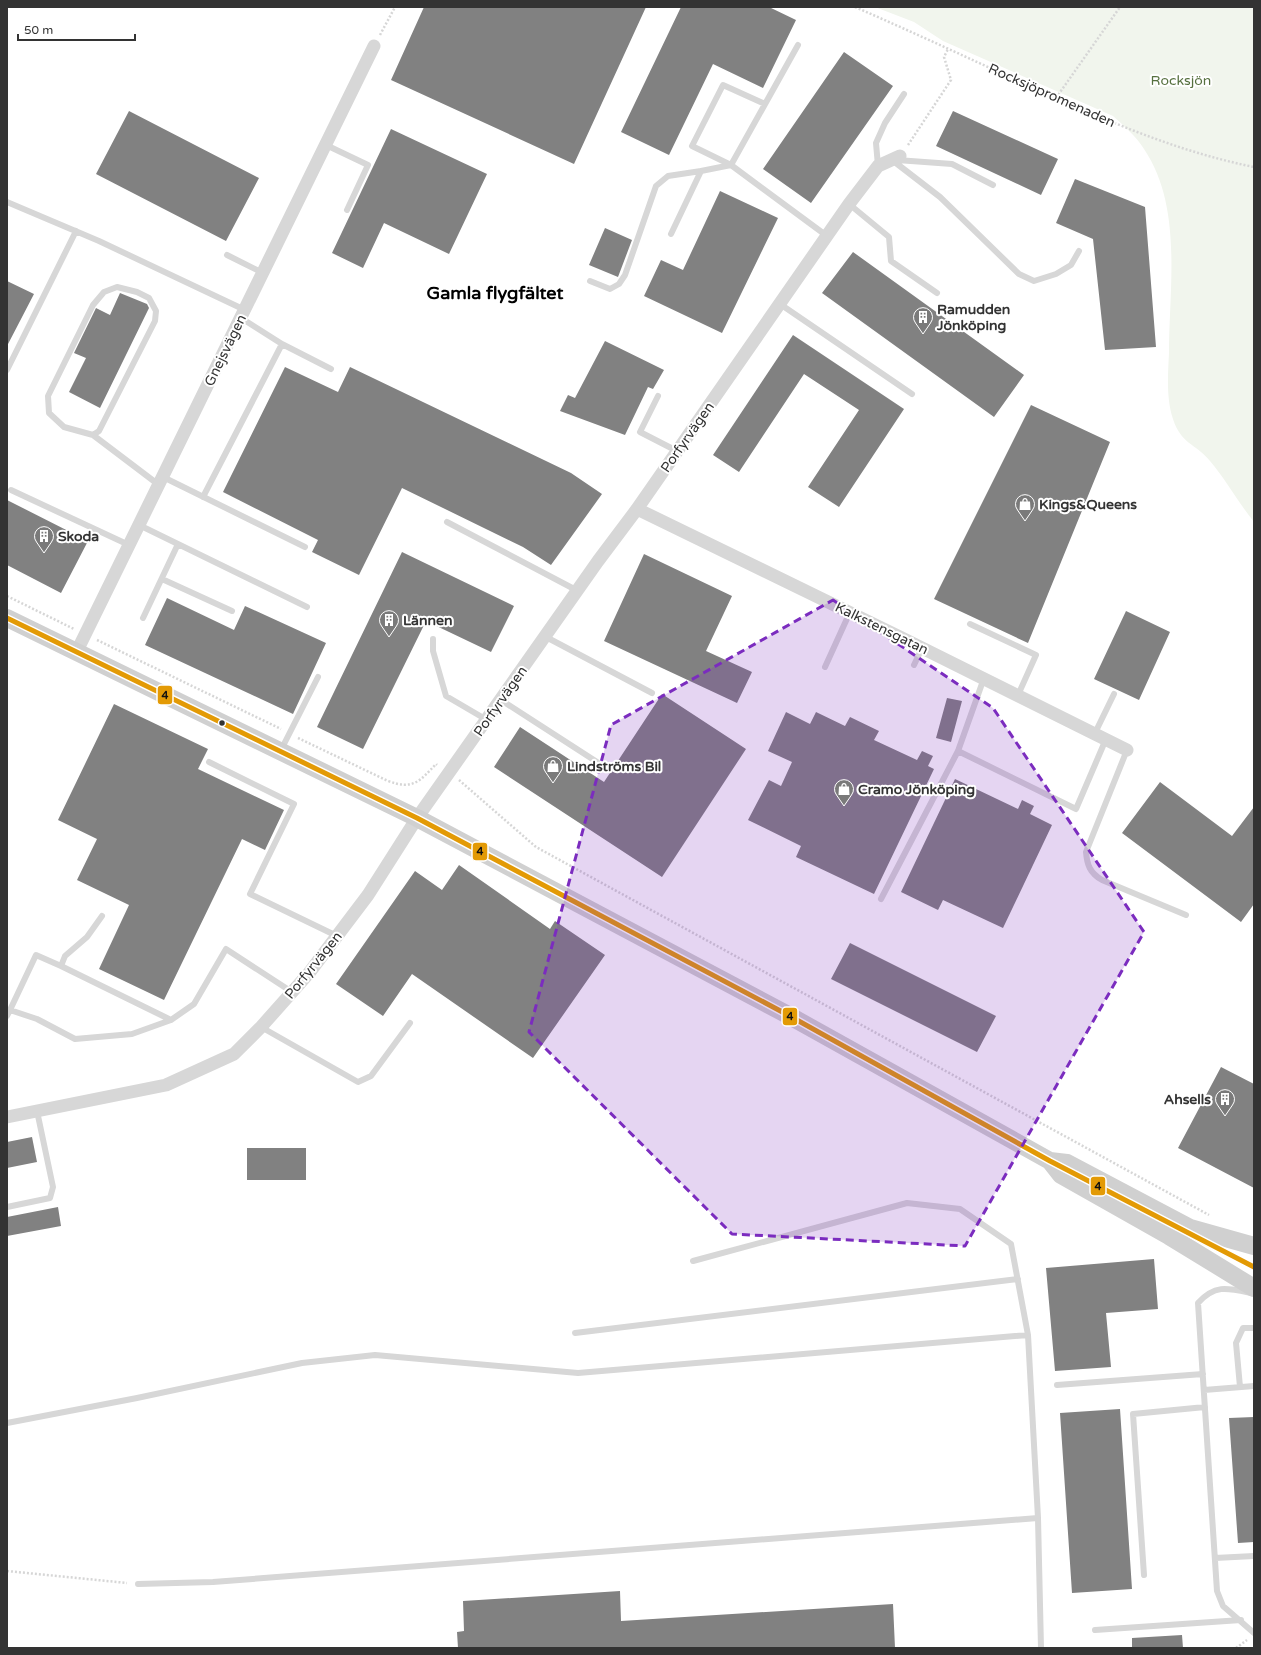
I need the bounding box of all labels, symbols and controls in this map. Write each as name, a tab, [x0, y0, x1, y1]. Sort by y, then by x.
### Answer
scale bar	[18, 16, 135, 42]
text: 50 m	[24, 23, 53, 37]
street label: Rocksjöpromenaden	[986, 60, 1118, 131]
park label: Rocksjön	[1151, 72, 1211, 89]
district label: Gamla flygfältet	[427, 282, 564, 304]
place label: Ramudden Jönköping	[936, 301, 1010, 334]
building icon: Ramudden Jönköping	[912, 306, 934, 334]
street label: Gnejsvägen	[201, 312, 250, 389]
street label: Porfyrvägen	[657, 399, 718, 476]
shop icon: Kings&Queens	[1014, 493, 1036, 521]
place label: Kings&Queens	[1039, 496, 1137, 513]
building icon: Skoda	[33, 525, 55, 553]
place label: Skoda	[58, 528, 99, 545]
street label: Kalkstensgatan	[832, 599, 931, 658]
building icon: Lännen	[378, 609, 400, 637]
place label: Lännen	[403, 612, 452, 629]
street label: Porfyrvägen	[470, 663, 531, 740]
line badge: 4	[157, 685, 173, 705]
text: 4	[162, 689, 169, 702]
unlabelled marker	[217, 718, 227, 728]
shop icon: Lindströms Bil	[542, 755, 564, 783]
place label: Lindströms Bil	[567, 758, 661, 775]
shop icon: Cramo Jönköping	[833, 778, 855, 806]
place label: Cramo Jönköping	[858, 781, 975, 798]
line badge: 4	[472, 842, 488, 861]
text: 4	[477, 845, 484, 858]
street label: Porfyrvägen	[281, 928, 346, 1002]
line badge: 4	[782, 1007, 798, 1026]
text: 4	[787, 1010, 794, 1023]
building icon: Ahsells	[1214, 1088, 1236, 1116]
place label: Ahsells	[1164, 1091, 1211, 1108]
line badge: 4	[1090, 1176, 1106, 1196]
text: 4	[1095, 1180, 1102, 1193]

